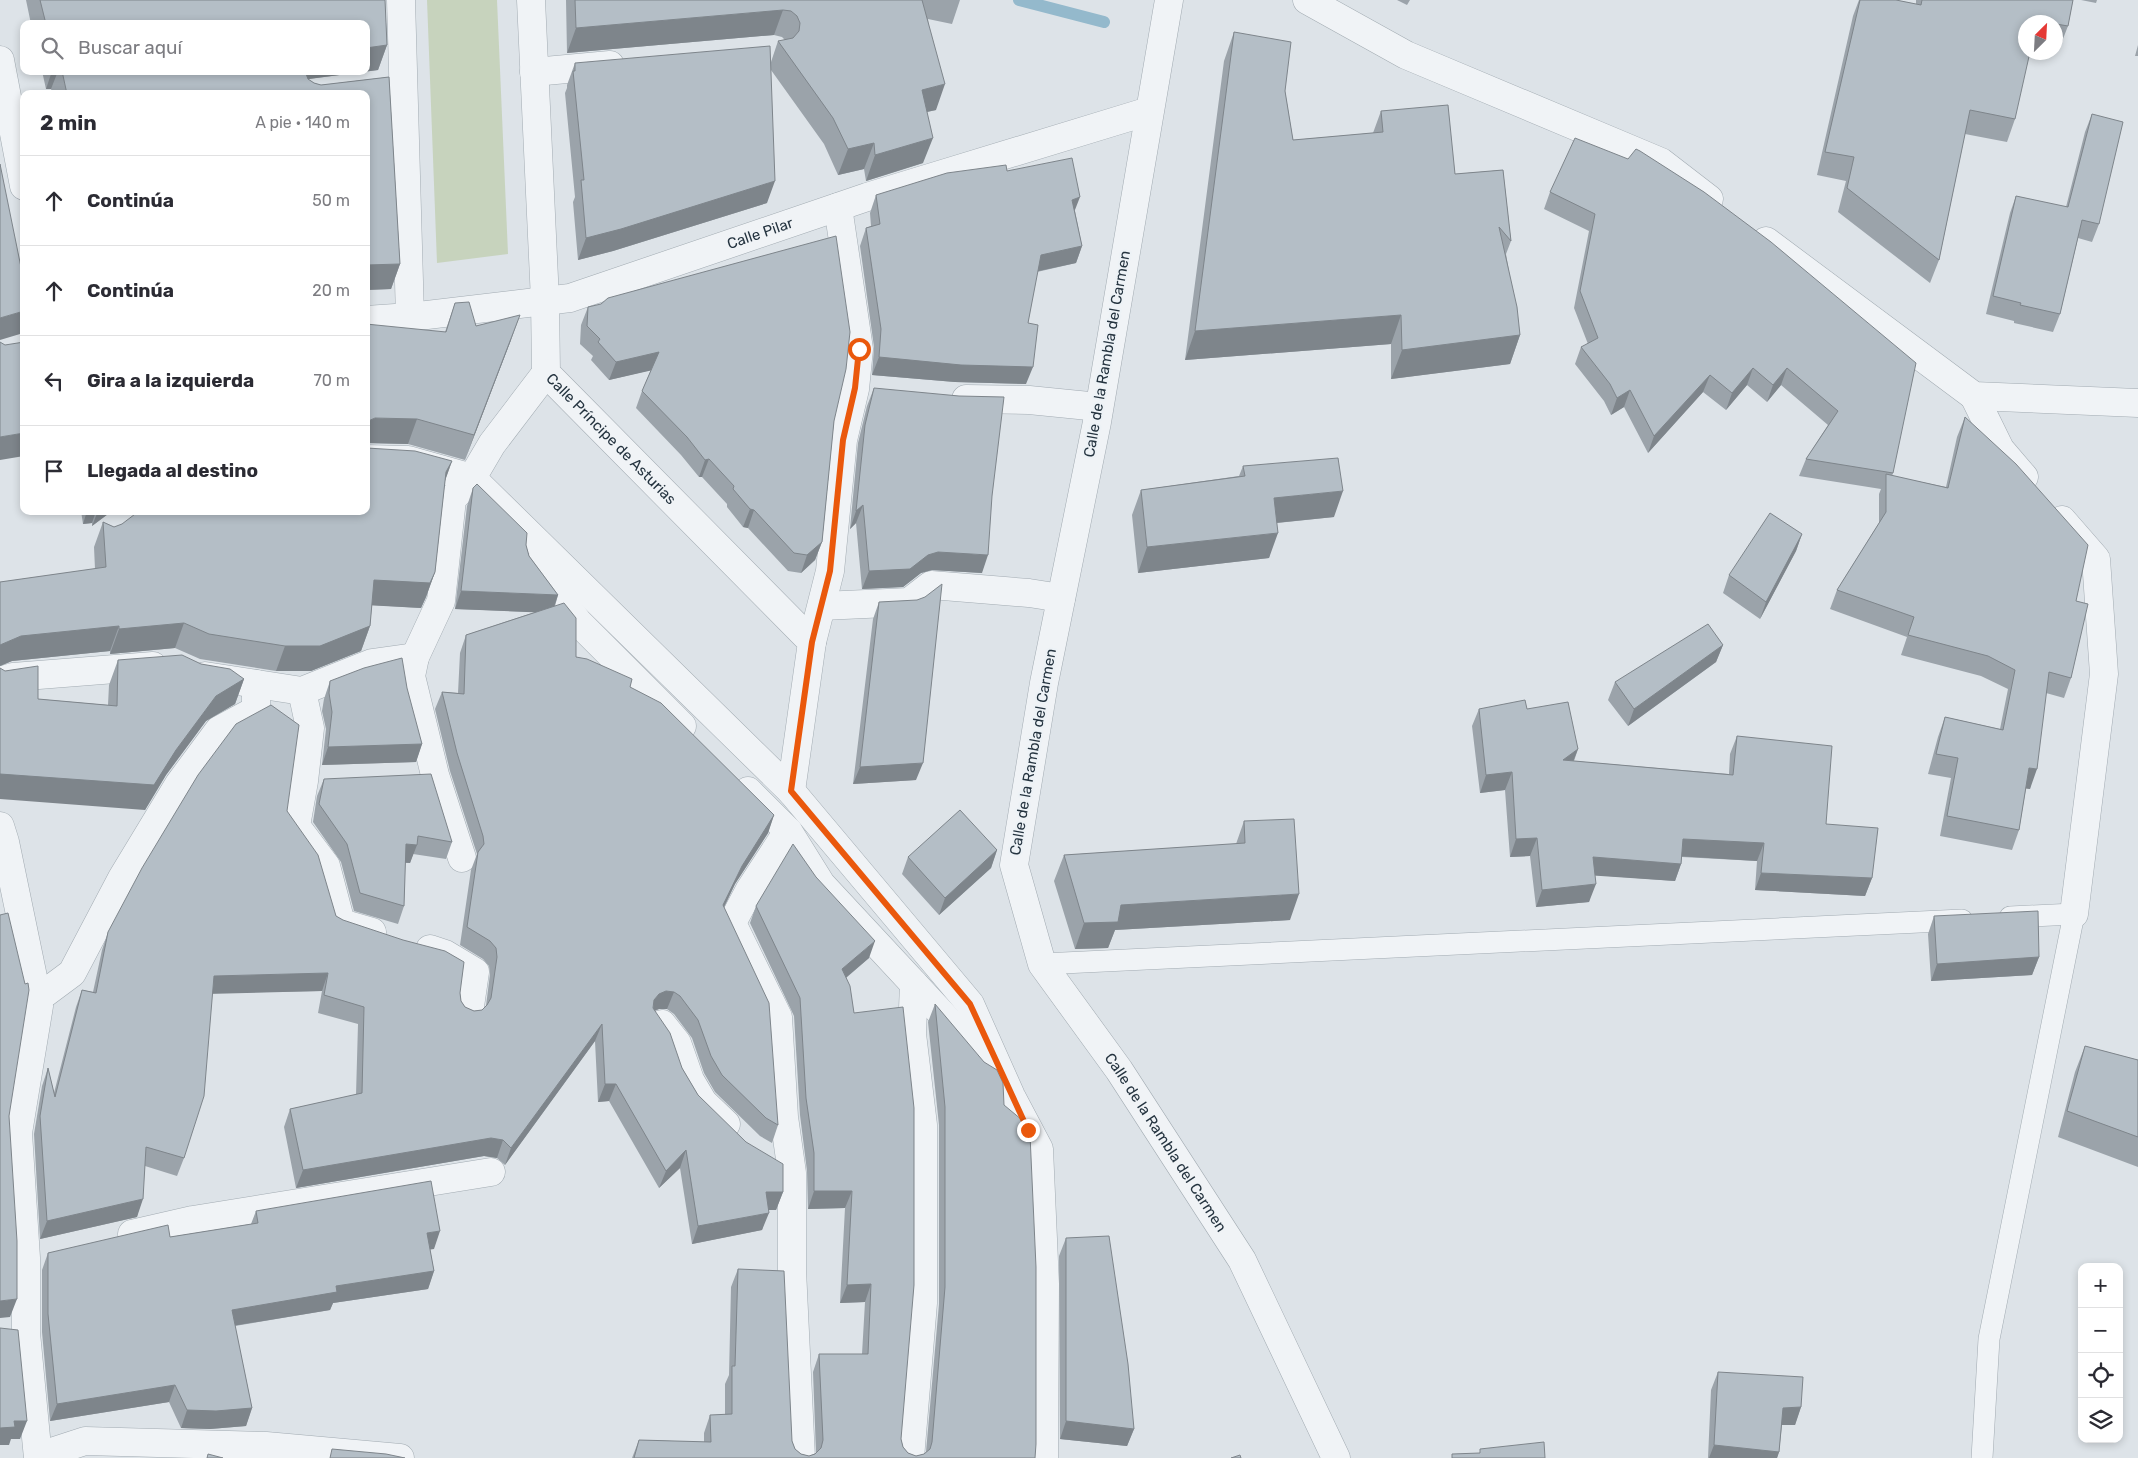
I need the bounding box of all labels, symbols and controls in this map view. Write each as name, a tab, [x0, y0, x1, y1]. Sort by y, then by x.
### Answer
north arrow	[2018, 15, 2063, 60]
search box	[20, 20, 370, 75]
icon: search	[38, 34, 66, 62]
text: Buscar aquí	[78, 36, 182, 59]
text: 2 min	[40, 110, 97, 135]
text: A pie · 140 m	[255, 113, 350, 132]
icon: ahead	[40, 187, 68, 215]
text: Continúa	[87, 189, 174, 212]
text: 50 m	[312, 191, 350, 210]
street label: Calle Pilar	[725, 214, 796, 253]
street label: Calle de la Rambla del Carmen	[1080, 249, 1134, 459]
icon: ahead	[40, 277, 68, 305]
text: Continúa	[87, 279, 174, 302]
text: 20 m	[312, 281, 350, 300]
route start	[848, 338, 871, 361]
icon: left	[40, 367, 68, 395]
text: Gira a la izquierda	[87, 369, 254, 392]
street label: Calle Príncipe de Asturias	[542, 370, 680, 508]
text: 70 m	[313, 371, 350, 390]
icon: arrive	[40, 457, 68, 485]
text: Llegada al destino	[87, 459, 258, 482]
street label: Calle de la Rambla del Carmen	[1006, 647, 1060, 857]
street label: Calle de la Rambla del Carmen	[1101, 1050, 1230, 1235]
route end	[1017, 1119, 1040, 1142]
map controls	[2078, 1263, 2123, 1443]
button: +	[2078, 1263, 2123, 1308]
button: −	[2078, 1308, 2123, 1353]
button: locate	[2078, 1353, 2123, 1398]
button: layers	[2078, 1398, 2123, 1443]

